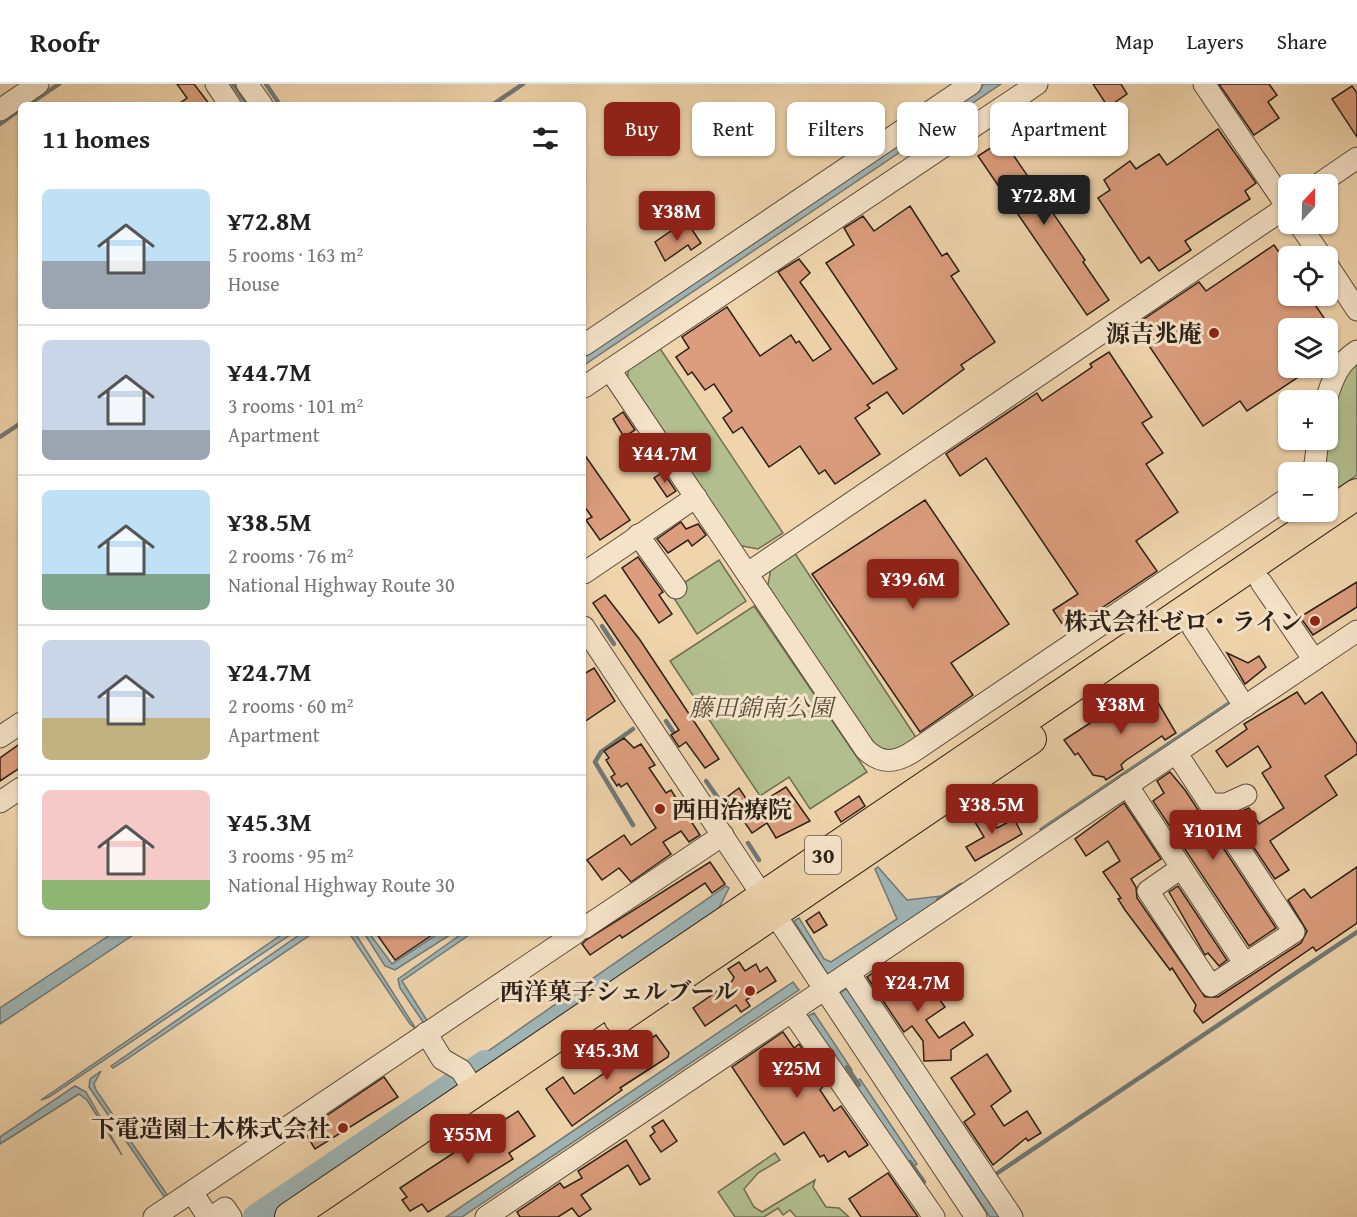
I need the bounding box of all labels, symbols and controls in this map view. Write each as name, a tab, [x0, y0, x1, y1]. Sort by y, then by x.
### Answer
text: Roofr	[30, 21, 100, 62]
text: Map	[1115, 26, 1154, 57]
text: Layers	[1187, 26, 1244, 57]
text: Share	[1277, 26, 1327, 57]
chip: Buy	[604, 102, 680, 156]
chip: Rent	[692, 102, 775, 156]
chip: Filters	[787, 102, 885, 156]
chip: New	[897, 102, 978, 156]
chip: Apartment	[990, 102, 1128, 156]
text: 11 homes	[42, 119, 150, 158]
icon: filters	[529, 122, 562, 155]
north arrow	[1278, 174, 1338, 234]
map controls	[1278, 174, 1338, 522]
pin: ¥72.8M	[995, 175, 1093, 226]
text: ¥72.8M	[1012, 180, 1076, 209]
pin: ¥38M	[641, 191, 713, 242]
text: ¥38M	[653, 196, 701, 225]
text: ¥72.8M	[228, 201, 312, 240]
icon: home	[90, 213, 162, 285]
text: 5 rooms · 163 m²	[228, 240, 363, 269]
button: locate	[1278, 246, 1338, 306]
text: House	[228, 269, 280, 298]
place label: 源吉兆庵	[1106, 316, 1202, 351]
button: layers	[1278, 318, 1338, 378]
marker: 源吉兆庵	[1207, 326, 1221, 340]
text: ¥44.7M	[228, 352, 312, 391]
icon: home	[90, 364, 162, 436]
button: +	[1278, 390, 1338, 450]
text: 3 rooms · 101 m²	[228, 391, 363, 420]
text: Apartment	[228, 420, 320, 449]
pin: ¥44.7M	[616, 433, 714, 484]
text: ¥44.7M	[633, 438, 697, 467]
button: −	[1278, 462, 1338, 522]
text: ¥38.5M	[228, 502, 312, 541]
icon: home	[90, 514, 162, 586]
text: 2 rooms · 76 m²	[228, 541, 354, 570]
pin: ¥39.6M	[864, 559, 962, 610]
text: ¥39.6M	[881, 564, 945, 593]
text: National Highway Route 30	[228, 570, 455, 599]
place label: 株式会社ゼロ・ライン	[1064, 604, 1303, 639]
marker: 株式会社ゼロ・ライン	[1308, 614, 1322, 628]
text: ¥24.7M	[228, 652, 312, 691]
icon: home	[90, 664, 162, 736]
pin: ¥38M	[1085, 684, 1157, 735]
text: ¥38M	[1097, 689, 1145, 718]
park label: 藤田錦南公園	[689, 690, 837, 725]
text: 2 rooms · 60 m²	[228, 691, 354, 720]
text: Apartment	[228, 720, 320, 749]
pin: ¥38.5M	[943, 784, 1041, 835]
text: ¥38.5M	[960, 789, 1024, 818]
place label: 西田治療院	[672, 792, 792, 827]
text: ¥45.3M	[228, 802, 312, 841]
marker: 西田治療院	[653, 802, 667, 816]
pin: ¥101M	[1171, 810, 1255, 861]
icon: home	[90, 814, 162, 886]
text: ¥101M	[1184, 815, 1242, 844]
road number: 30	[805, 836, 841, 874]
text: 3 rooms · 95 m²	[228, 841, 354, 870]
text: National Highway Route 30	[228, 870, 455, 899]
pin: ¥24.7M	[869, 962, 967, 1013]
text: ¥24.7M	[886, 967, 950, 996]
place label: 西洋菓子シェルブール	[500, 974, 738, 1009]
marker: 西洋菓子シェルブール	[743, 984, 757, 998]
pin: ¥45.3M	[558, 1030, 656, 1081]
text: ¥45.3M	[575, 1035, 639, 1064]
pin: ¥25M	[761, 1048, 833, 1099]
text: ¥25M	[773, 1053, 821, 1082]
place label: 下電造園土木株式会社	[91, 1111, 331, 1146]
pin: ¥55M	[432, 1114, 504, 1165]
text: ¥55M	[444, 1119, 492, 1148]
marker: 下電造園土木株式会社	[336, 1121, 350, 1135]

